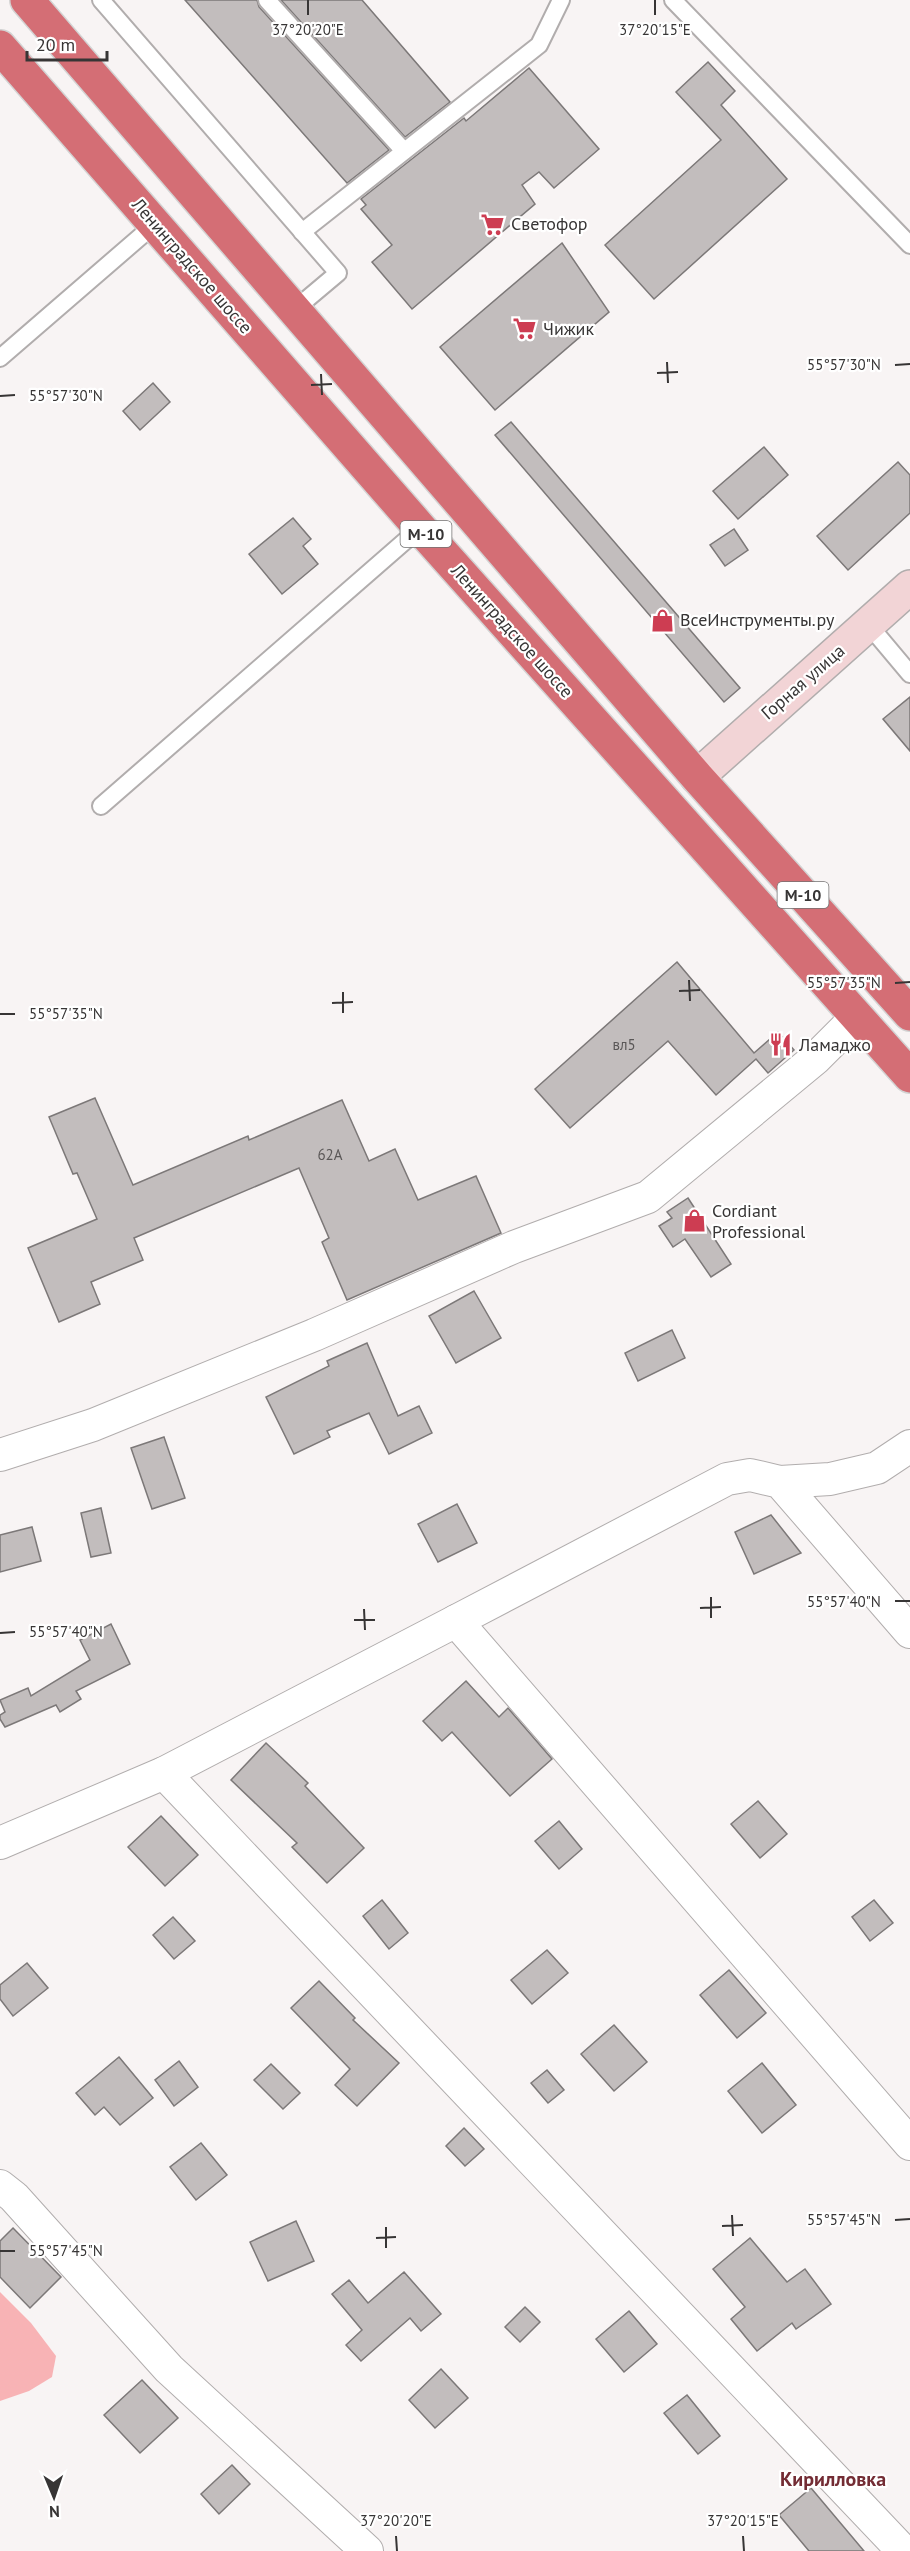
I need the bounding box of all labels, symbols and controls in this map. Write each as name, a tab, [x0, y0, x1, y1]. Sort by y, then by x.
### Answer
text: 37°20'20"E	[272, 20, 344, 39]
text: 37°20'15"E	[619, 20, 691, 39]
scale bar	[27, 24, 106, 62]
text: 20 m	[36, 33, 75, 56]
street label: Ленинградское шоссе	[127, 192, 258, 338]
supermarket icon: Светофор	[480, 211, 506, 237]
place label: Светофор	[511, 212, 588, 235]
supermarket icon: Чижик	[512, 316, 538, 342]
place label: Чижик	[543, 317, 594, 340]
text: 55°57'30"N	[807, 355, 881, 374]
text: 55°57'30"N	[29, 386, 103, 405]
road number: М-10	[400, 521, 452, 547]
street label: Ленинградское шоссе	[446, 558, 579, 702]
shop icon: ВсеИнструменты.ру	[649, 607, 675, 633]
place label: ВсеИнструменты.ру	[680, 608, 835, 631]
street label: Горная улица	[756, 639, 849, 724]
road number: М-10	[778, 882, 828, 908]
text: 55°57'35"N	[807, 973, 881, 992]
text: 55°57'35"N	[29, 1004, 103, 1023]
restaurant icon: Ламаджо	[768, 1032, 794, 1058]
place label: Ламаджо	[798, 1033, 871, 1056]
house number: вл5	[612, 1035, 636, 1054]
house number: 62А	[317, 1145, 343, 1164]
place label: Cordiant Professional	[712, 1199, 806, 1243]
shop icon: Cordiant Professional	[681, 1208, 707, 1234]
text: 55°57'40"N	[807, 1592, 881, 1611]
text: 55°57'40"N	[29, 1622, 103, 1641]
text: 55°57'45"N	[807, 2210, 881, 2229]
text: 55°57'45"N	[29, 2241, 103, 2260]
district label: Кирилловка	[780, 2466, 886, 2492]
north arrow	[24, 2467, 84, 2527]
text: N	[49, 2502, 60, 2522]
text: 37°20'20"E	[360, 2511, 432, 2530]
text: 37°20'15"E	[707, 2511, 779, 2530]

